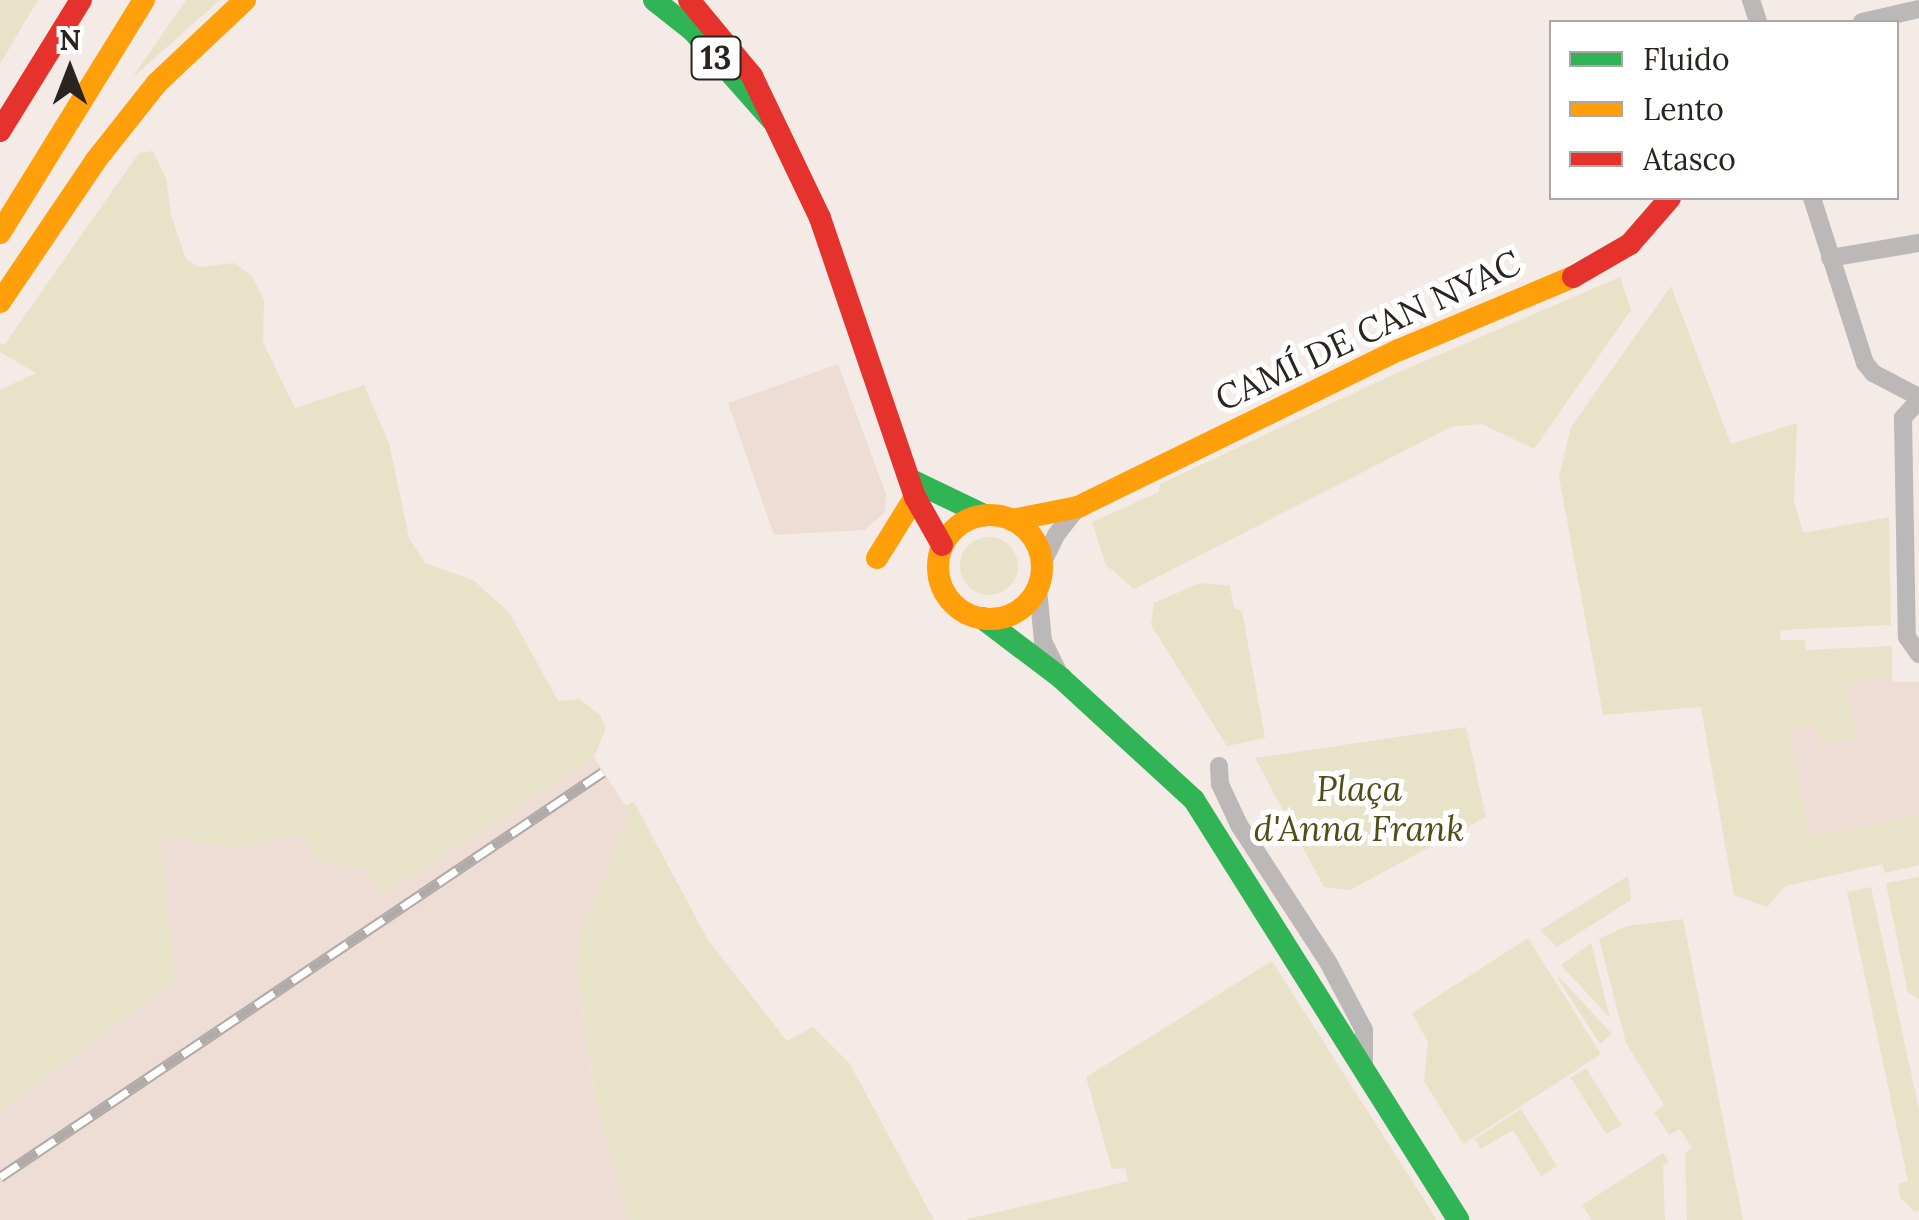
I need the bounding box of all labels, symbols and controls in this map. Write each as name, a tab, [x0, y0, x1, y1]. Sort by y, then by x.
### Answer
north arrow	[20, 20, 120, 120]
legend	[1549, 20, 1899, 200]
text: N	[59, 22, 81, 58]
road number: 13	[688, 31, 744, 85]
text: Fluido	[1643, 40, 1729, 78]
text: Lento	[1643, 90, 1724, 128]
text: Atasco	[1643, 140, 1736, 178]
street label: CAMÍ DE CAN NYAC	[1209, 242, 1527, 420]
park label: Plaça d'Anna Frank	[1254, 768, 1464, 850]

